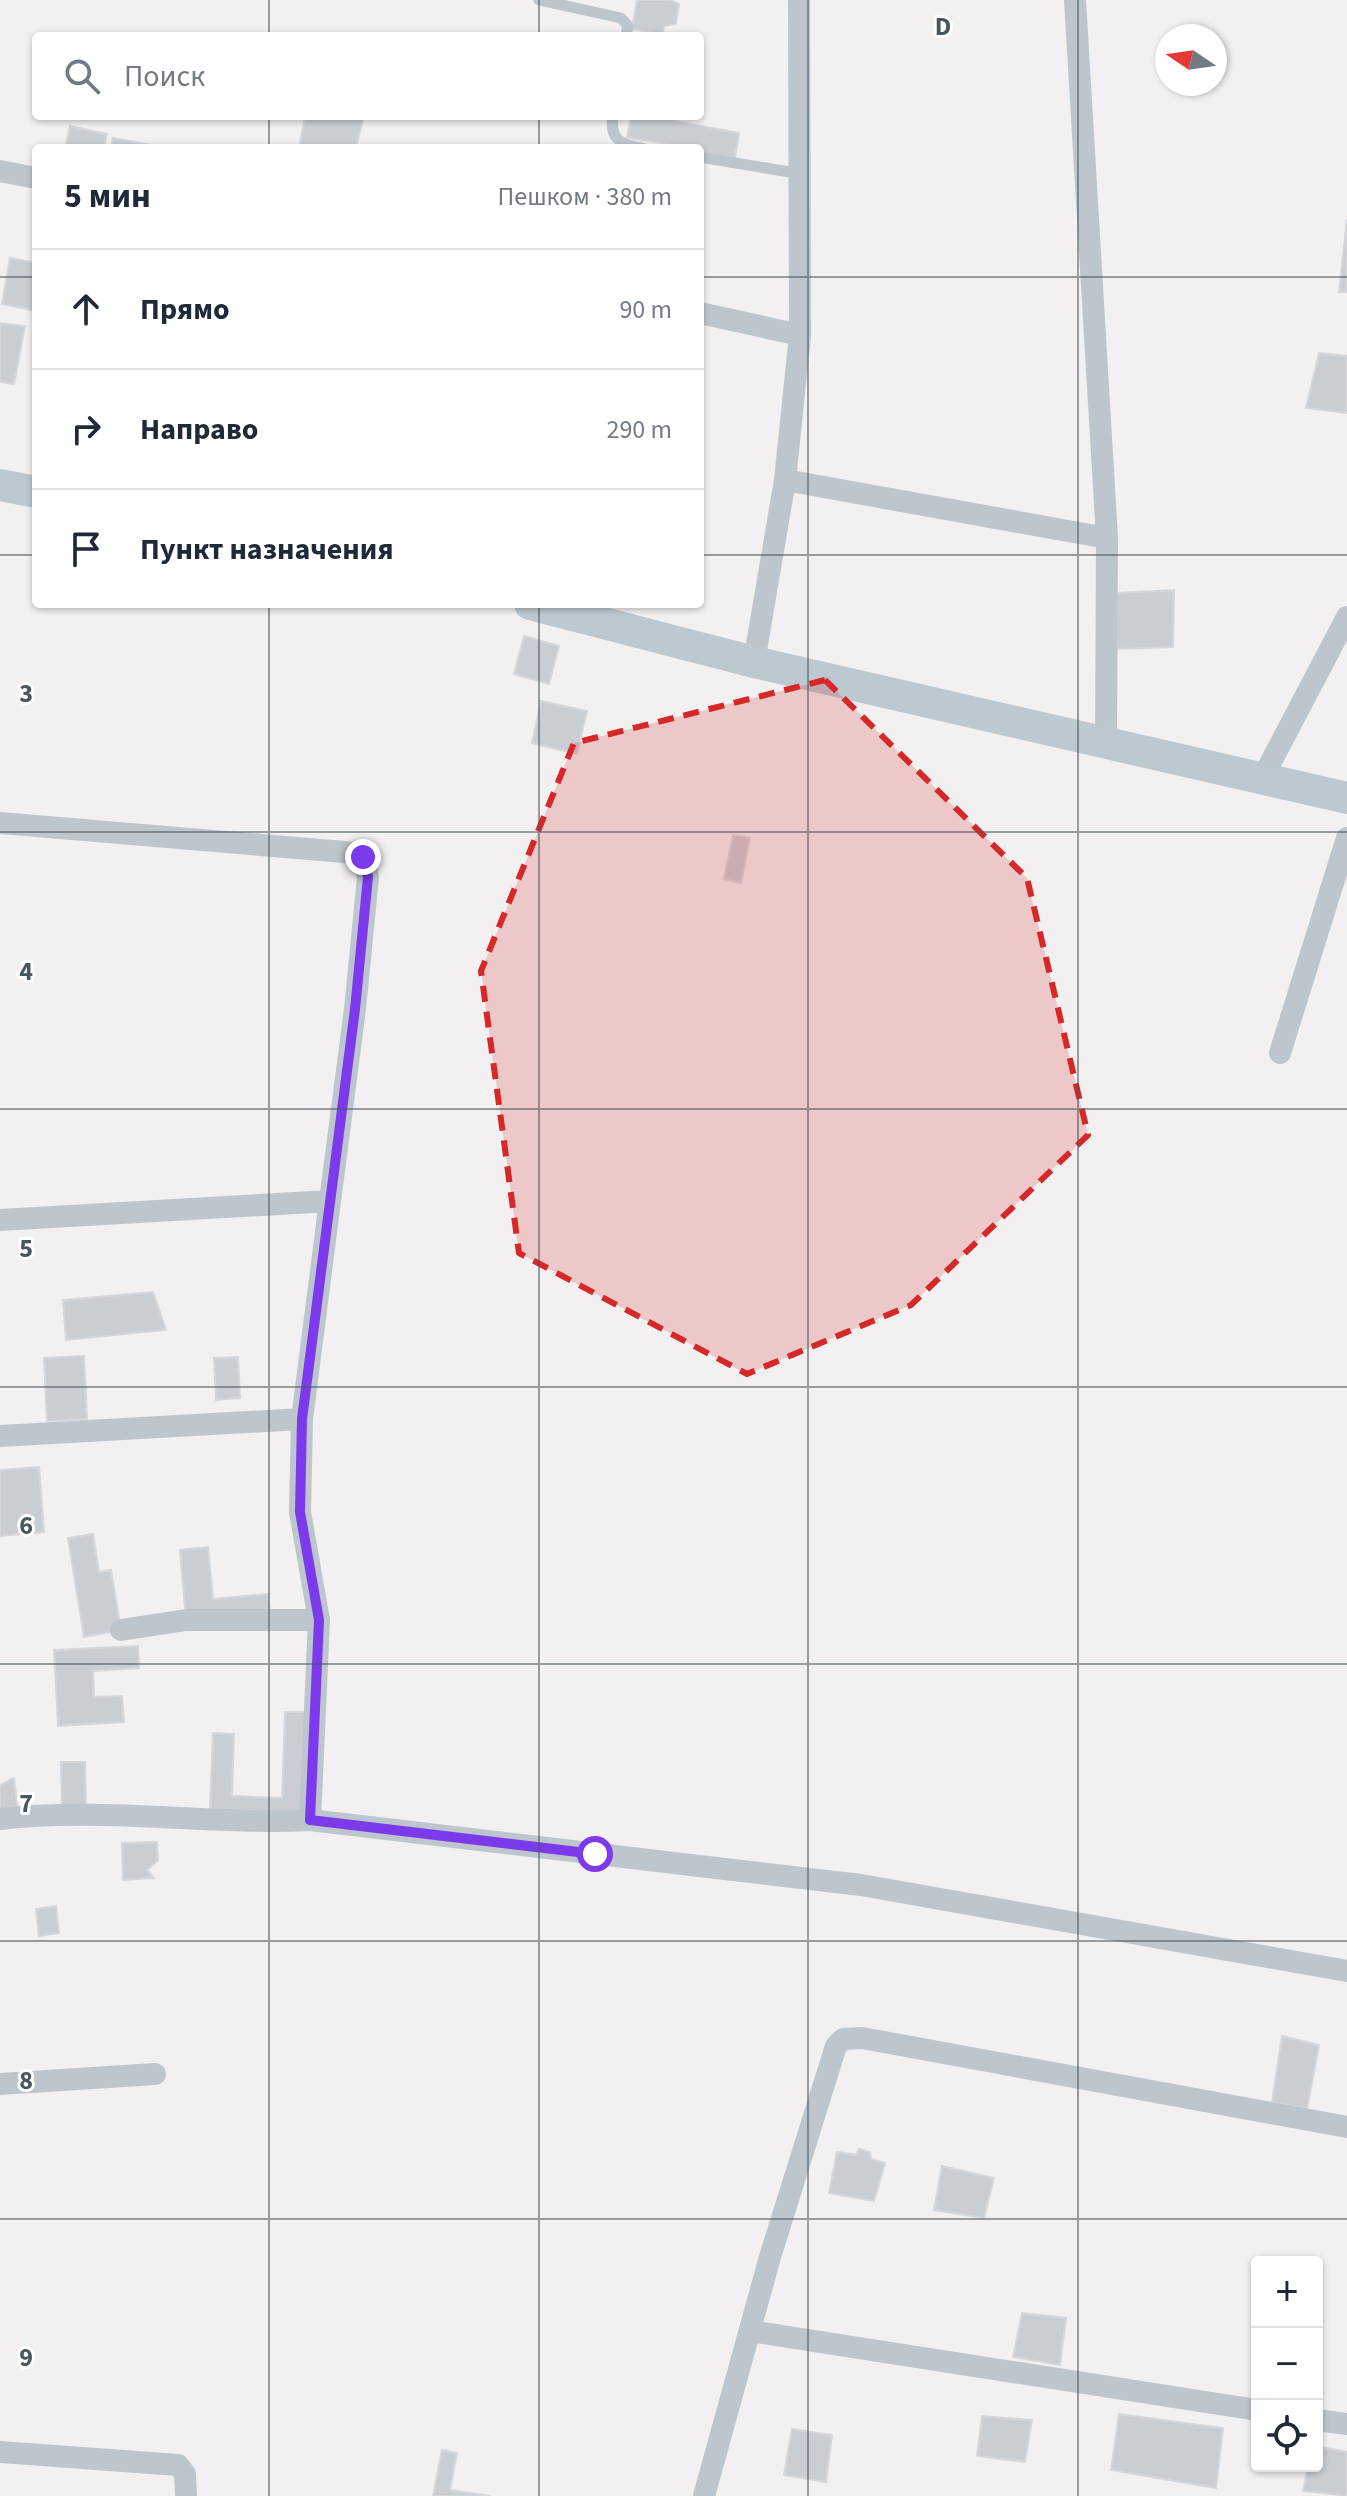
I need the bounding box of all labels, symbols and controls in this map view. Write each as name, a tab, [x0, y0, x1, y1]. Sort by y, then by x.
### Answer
text: D	[935, 8, 951, 45]
north arrow	[1155, 24, 1227, 96]
search box	[32, 32, 704, 120]
icon: search	[60, 54, 104, 98]
text: Поиск	[124, 55, 205, 98]
text: 5 мин	[64, 172, 151, 221]
text: Пешком · 380 m	[497, 178, 672, 215]
icon: ahead	[64, 287, 108, 331]
text: Прямо	[140, 288, 230, 331]
text: 90 m	[619, 291, 672, 328]
icon: right	[64, 407, 108, 451]
text: Направо	[140, 408, 258, 451]
text: 290 m	[606, 411, 672, 448]
icon: arrive	[64, 527, 108, 571]
text: Пункт назначения	[140, 528, 394, 571]
text: 3	[19, 675, 33, 712]
route end	[345, 839, 381, 875]
text: 4	[19, 953, 33, 990]
text: 5	[19, 1230, 33, 1267]
text: 6	[19, 1507, 33, 1544]
text: 7	[19, 1785, 33, 1822]
route start	[577, 1836, 613, 1872]
text: 8	[19, 2062, 33, 2099]
map controls	[1251, 2256, 1323, 2472]
button: +	[1251, 2256, 1323, 2328]
button: −	[1251, 2328, 1323, 2400]
text: 9	[19, 2339, 33, 2376]
button: locate	[1251, 2400, 1323, 2472]

